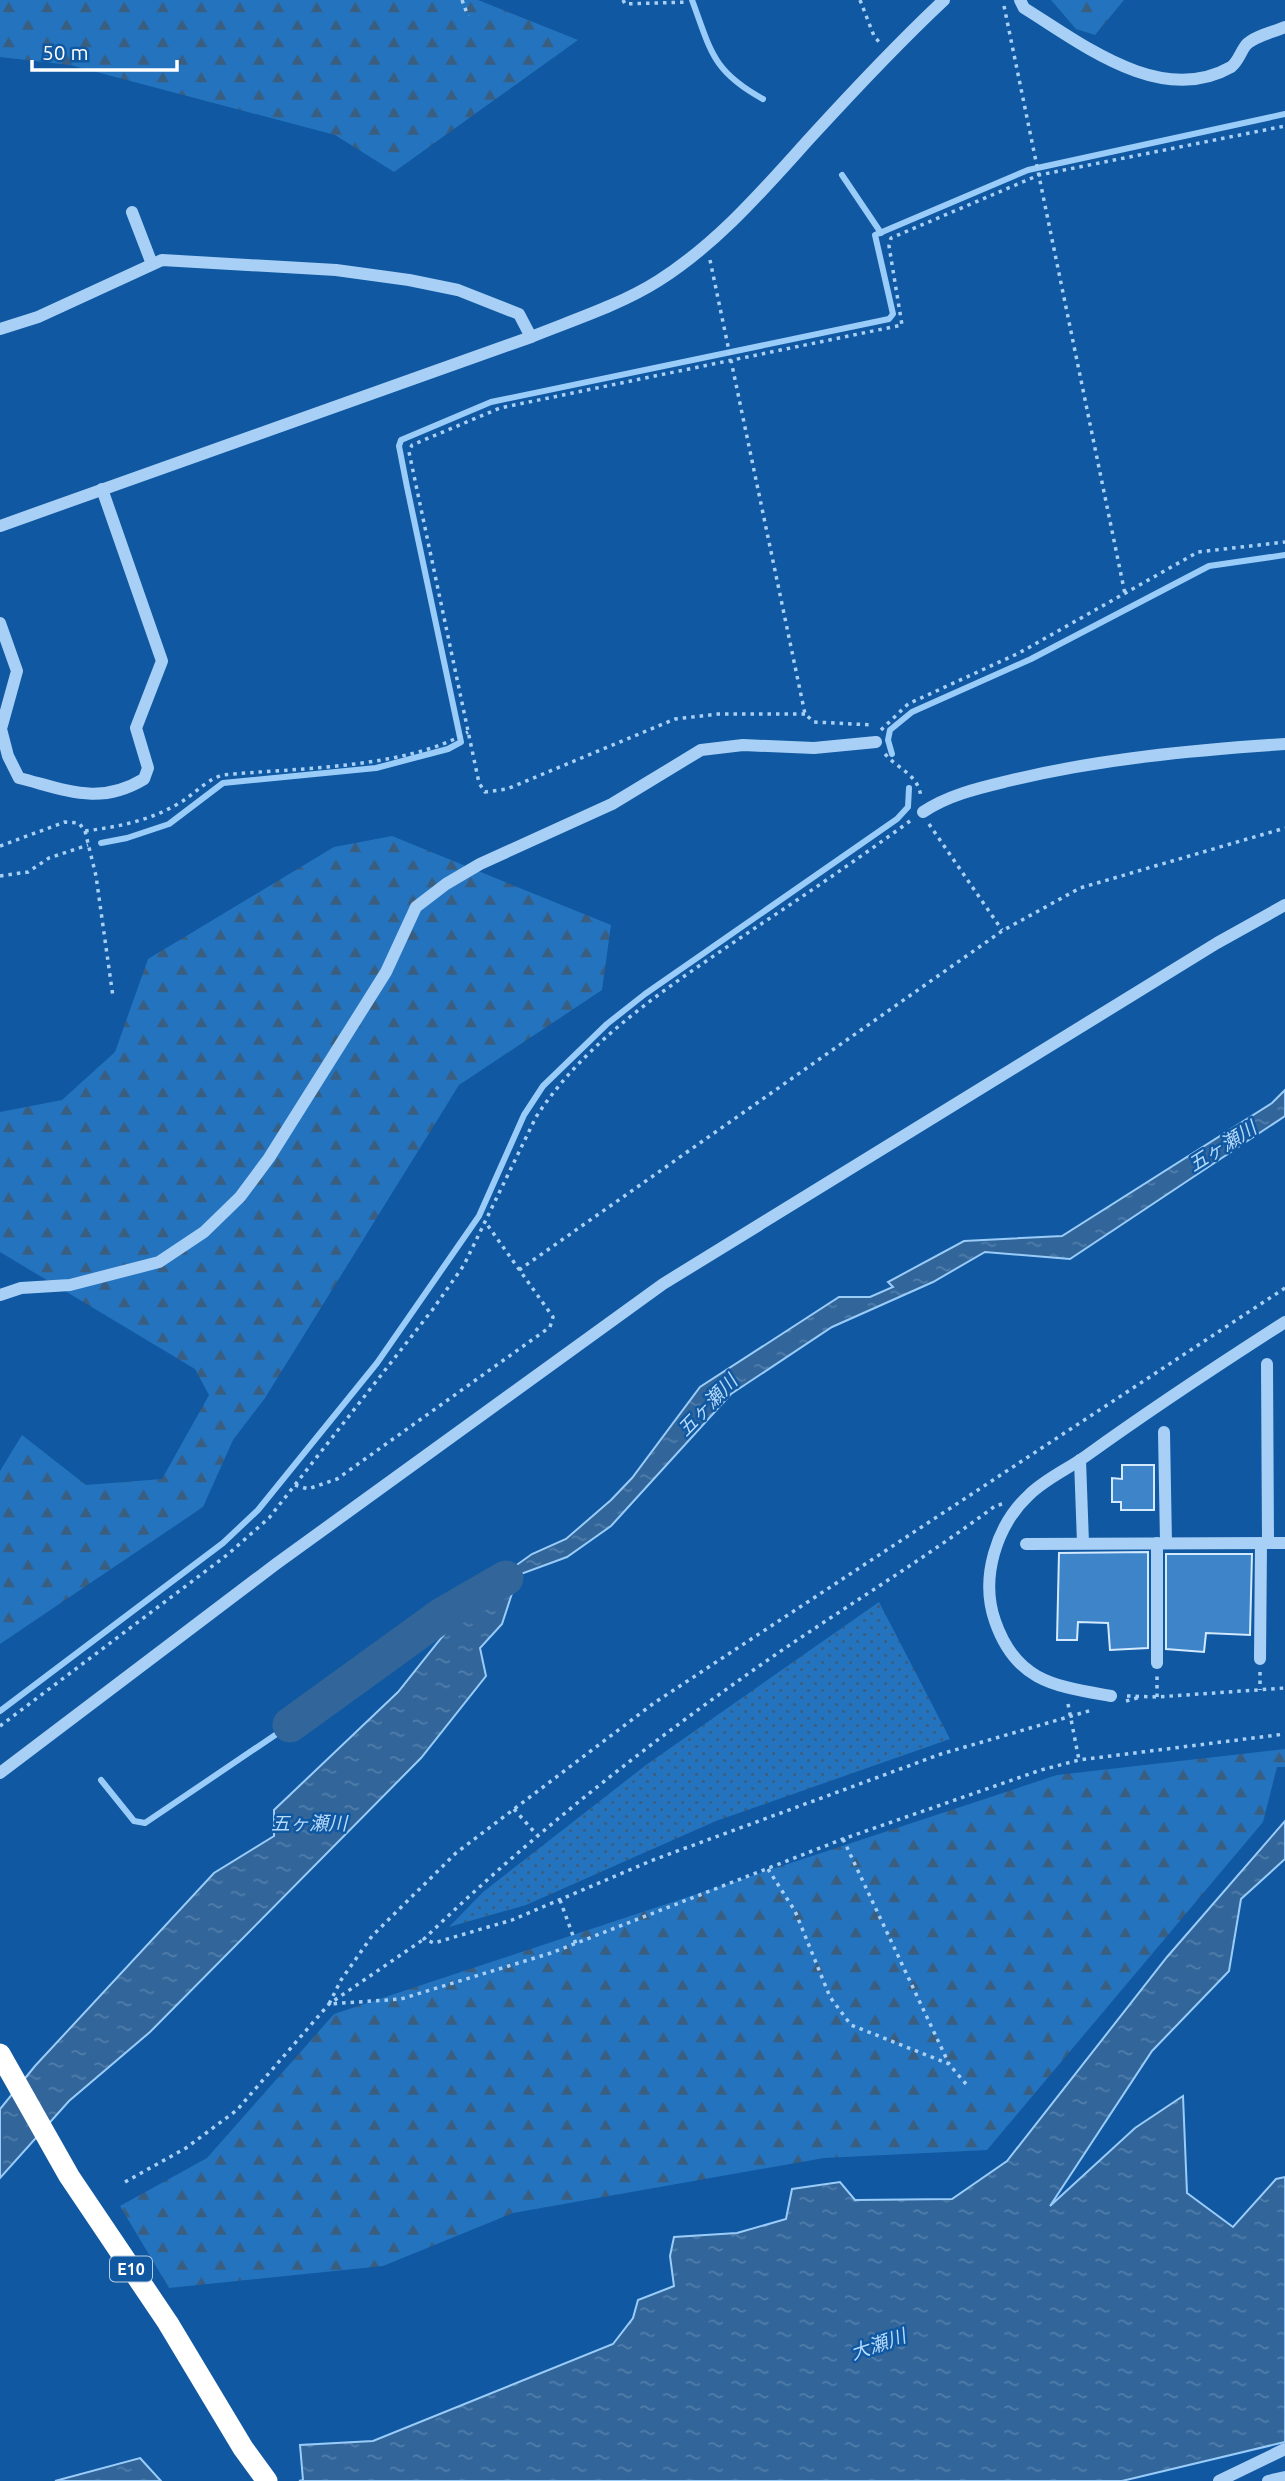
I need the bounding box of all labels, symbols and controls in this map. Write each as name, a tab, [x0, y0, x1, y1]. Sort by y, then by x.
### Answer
scale bar	[32, 28, 177, 72]
text: 50 m	[42, 40, 89, 64]
water label: 五ヶ瀬川	[1184, 1115, 1262, 1175]
water label: 五ヶ瀬川	[673, 1369, 743, 1440]
water label: 五ヶ瀬川	[271, 1812, 349, 1834]
road number: E10	[110, 2256, 152, 2282]
water label: 大瀬川	[847, 2324, 910, 2364]

